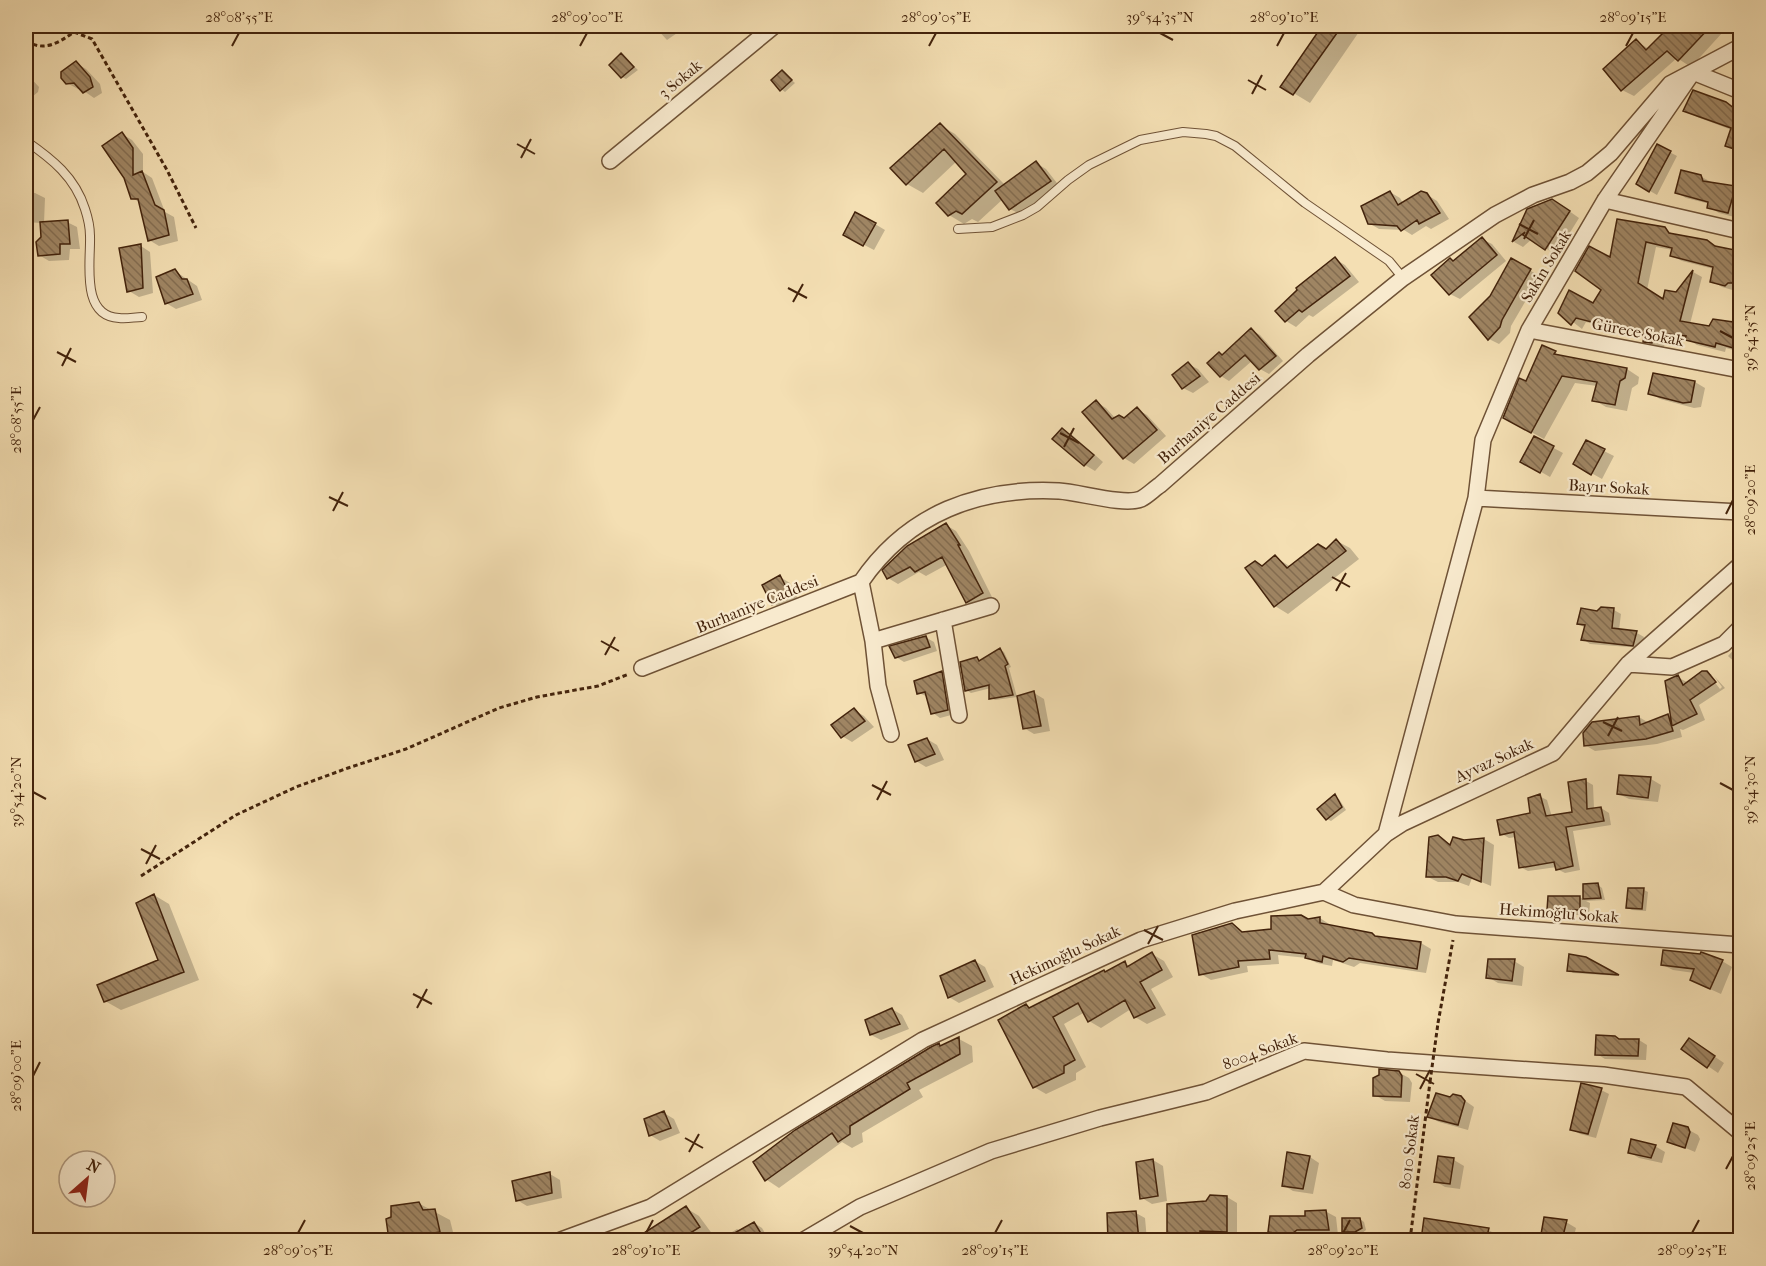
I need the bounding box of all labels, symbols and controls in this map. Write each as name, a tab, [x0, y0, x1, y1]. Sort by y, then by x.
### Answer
text: 28°08'55"E	[205, 8, 273, 26]
text: 28°09'00"E	[551, 8, 623, 26]
text: 28°09'05"E	[901, 8, 971, 26]
text: 39°54'35"N	[1126, 8, 1195, 26]
text: 28°09'10"E	[1250, 8, 1318, 26]
text: 28°09'15"E	[1600, 8, 1666, 26]
street label: 3 Sokak	[655, 55, 706, 102]
street label: Sakin Sokak	[1517, 226, 1576, 306]
text: 39°54'35"N	[1741, 303, 1759, 372]
street label: Gürece Sokak	[1590, 314, 1686, 350]
street label: Burhaniye Caddesi	[1154, 368, 1264, 468]
text: 28°08'55"E	[7, 386, 25, 454]
text: 28°09'20"E	[1741, 464, 1759, 536]
street label: Bayır Sokak	[1568, 475, 1651, 499]
street label: Burhaniye Caddesi	[693, 571, 821, 637]
street label: Ayvaz Sokak	[1451, 733, 1537, 787]
text: 39°54'30"N	[1741, 755, 1759, 825]
text: 39°54'20"N	[7, 756, 25, 828]
street label: Hekimoğlu Sokak	[1498, 899, 1620, 927]
street label: Hekimoğlu Sokak	[1007, 921, 1124, 989]
street label: 8004 Sokak	[1220, 1028, 1301, 1074]
text: 28°09'00"E	[7, 1040, 25, 1112]
street label: 8010 Sokak	[1395, 1113, 1423, 1190]
text: 28°09'25"E	[1741, 1121, 1759, 1191]
north arrow	[57, 1149, 117, 1209]
text: N	[84, 1155, 104, 1178]
text: 28°09'05"E	[263, 1241, 333, 1259]
text: 28°09'10"E	[612, 1241, 680, 1259]
text: 39°54'20"N	[827, 1241, 899, 1259]
text: 28°09'15"E	[962, 1241, 1028, 1259]
text: 28°09'20"E	[1307, 1241, 1379, 1259]
text: 28°09'25"E	[1657, 1241, 1727, 1259]

